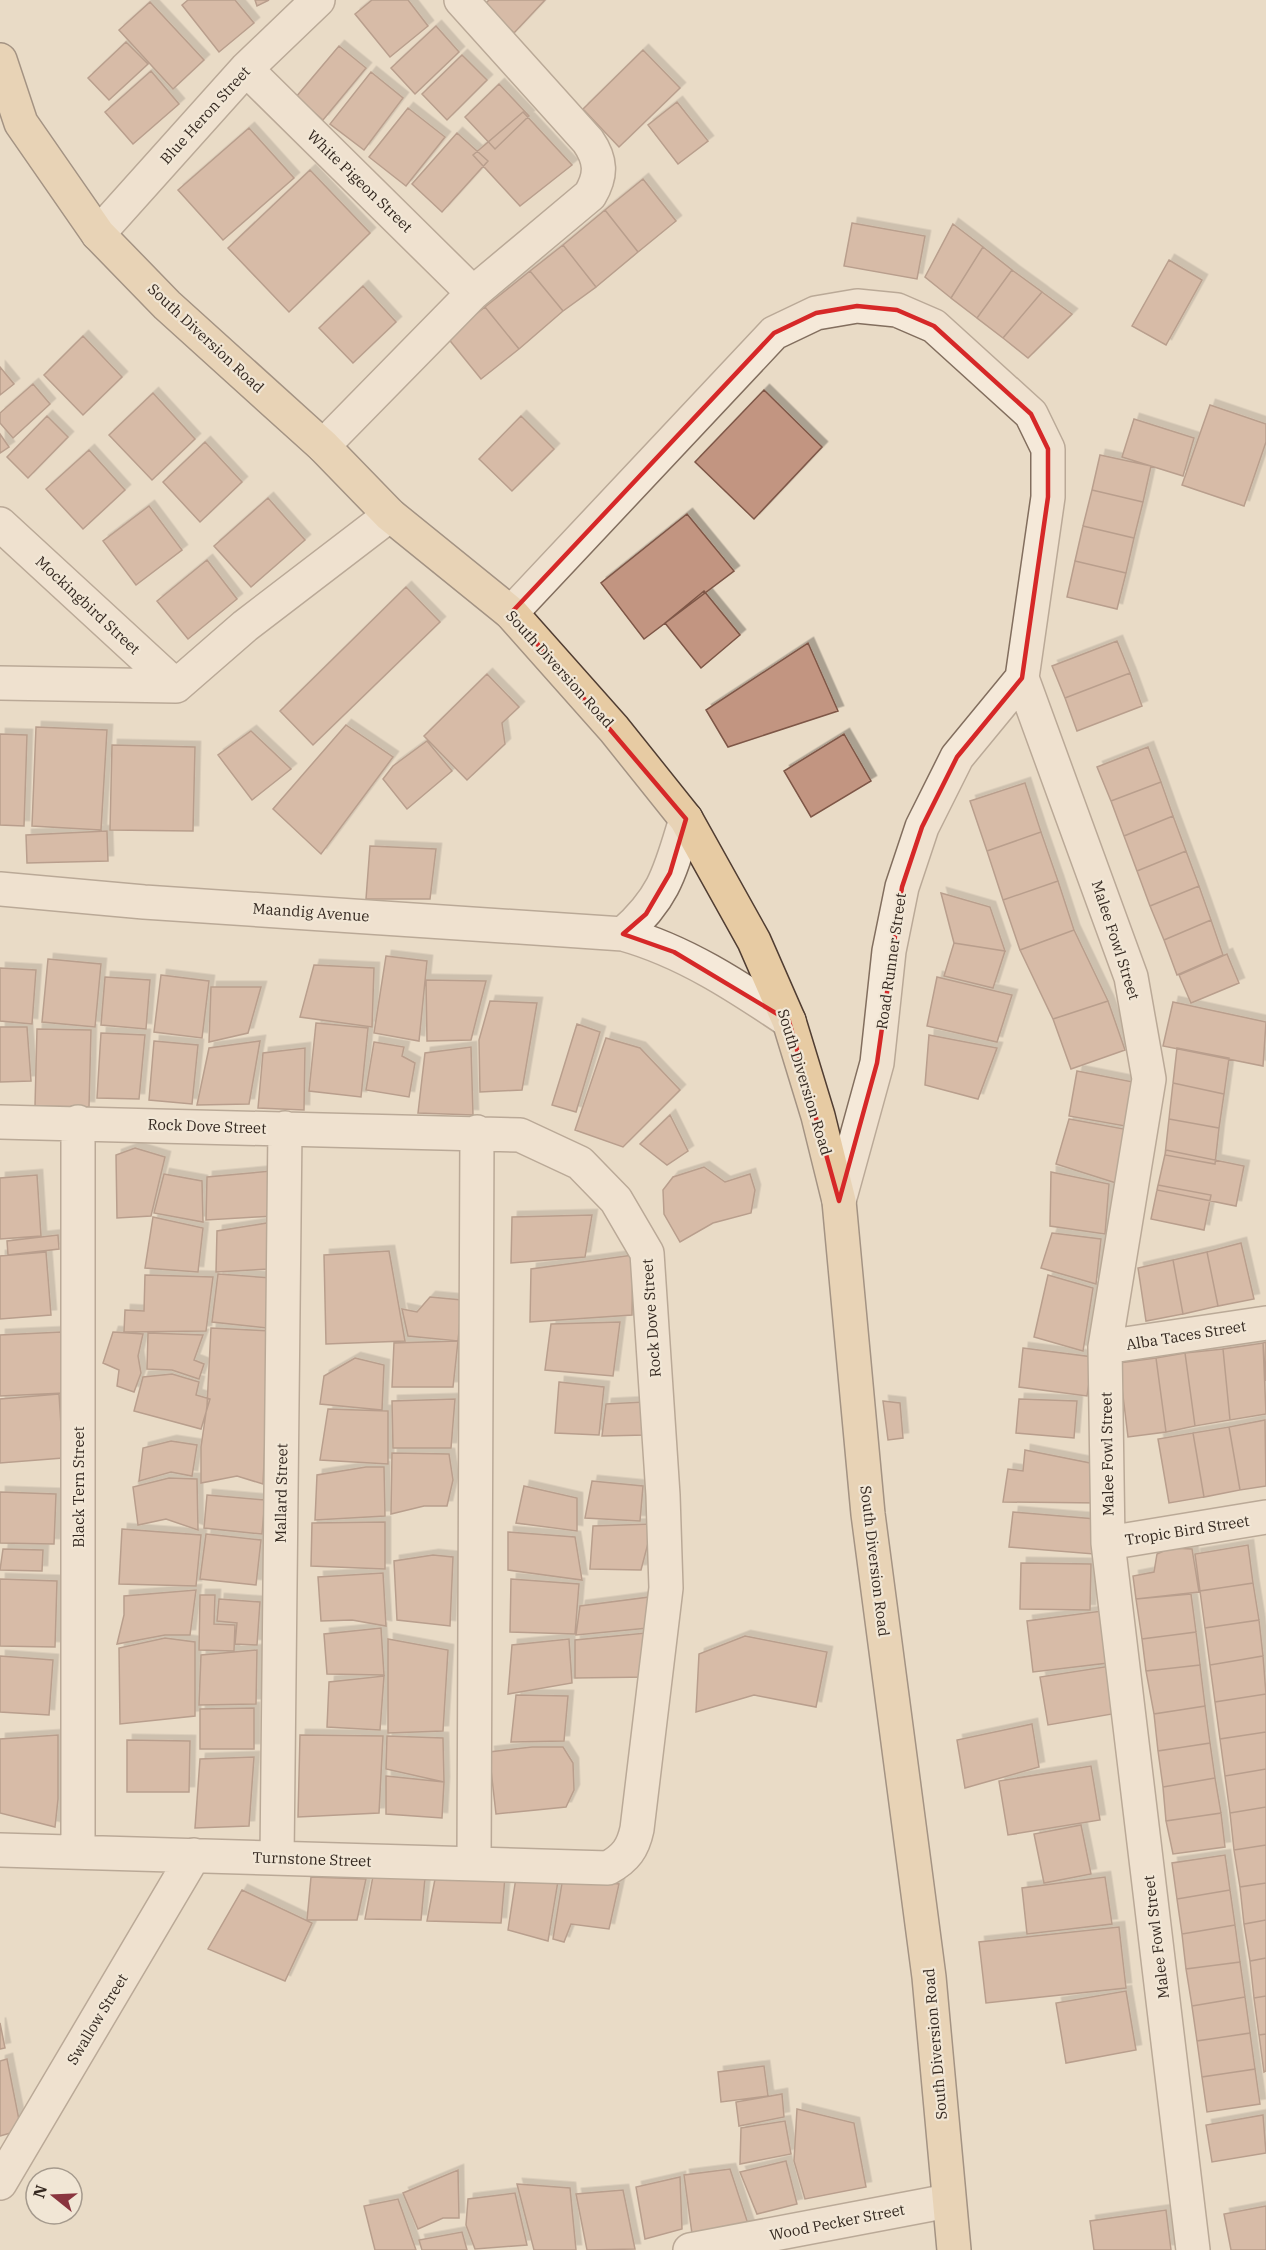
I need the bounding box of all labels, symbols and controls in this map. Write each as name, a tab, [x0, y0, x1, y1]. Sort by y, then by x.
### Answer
street label: Blue Heron Street	[156, 62, 254, 168]
street label: White Pigeon Street	[303, 126, 417, 236]
street label: South Diversion Road	[144, 279, 268, 397]
street label: Mockingbird Street	[32, 552, 144, 658]
street label: South Diversion Road	[502, 606, 618, 732]
street label: Malee Fowl Street	[1088, 878, 1144, 1002]
street label: Road Runner Street	[872, 891, 910, 1031]
street label: Maandig Avenue	[252, 898, 370, 926]
street label: South Diversion Road	[774, 1007, 836, 1157]
street label: Rock Dove Street	[147, 1114, 267, 1138]
street label: Rock Dove Street	[637, 1258, 665, 1378]
street label: Alba Taces Street	[1125, 1316, 1247, 1354]
street label: Malee Fowl Street	[1096, 1392, 1118, 1516]
street label: Black Tern Street	[69, 1426, 88, 1548]
street label: Mallard Street	[271, 1443, 291, 1543]
street label: South Diversion Road	[856, 1484, 894, 1638]
street label: Tropic Bird Street	[1123, 1511, 1251, 1549]
street label: Turnstone Street	[252, 1847, 372, 1871]
street label: Malee Fowl Street	[1139, 1874, 1173, 2000]
street label: South Diversion Road	[919, 1968, 951, 2120]
street label: Swallow Street	[62, 1970, 132, 2068]
north arrow	[24, 2166, 84, 2226]
text: N	[28, 2182, 51, 2200]
street label: Wood Pecker Street	[768, 2200, 906, 2244]

